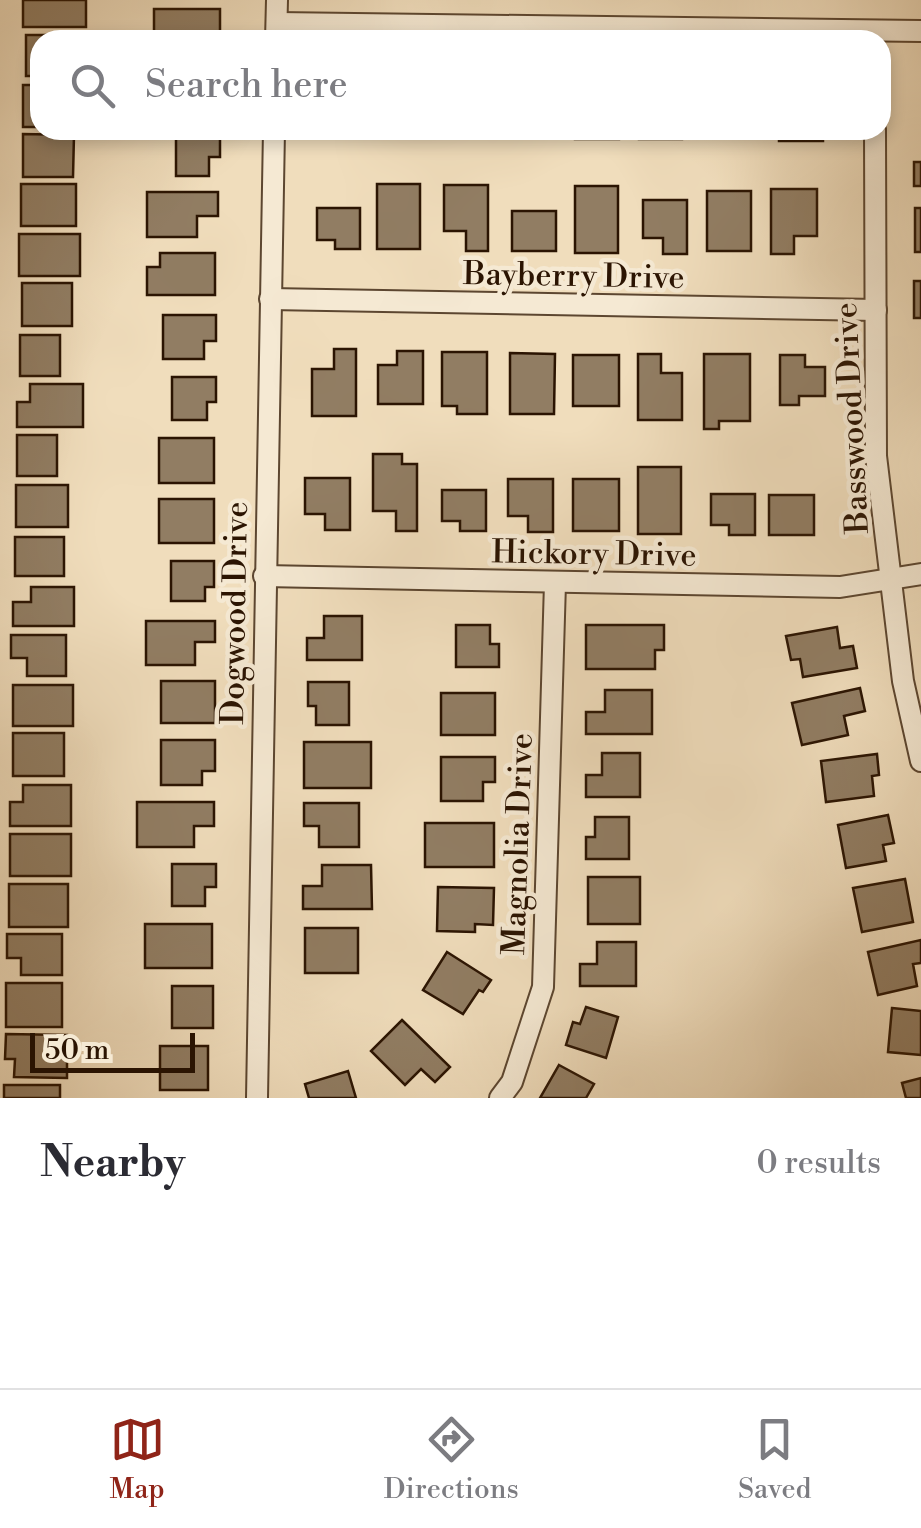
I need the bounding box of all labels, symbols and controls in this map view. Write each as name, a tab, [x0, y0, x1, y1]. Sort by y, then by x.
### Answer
search box	[30, 30, 891, 140]
icon: search	[65, 58, 120, 113]
text: Search here	[145, 62, 348, 109]
street label: Bayberry Drive	[462, 254, 685, 298]
street label: Basswood Drive	[826, 301, 878, 535]
street label: Dogwood Drive	[213, 501, 257, 725]
street label: Hickory Drive	[491, 532, 697, 576]
street label: Magnolia Drive	[494, 732, 542, 956]
scale bar	[30, 1028, 195, 1072]
text: 50 m	[45, 1033, 109, 1068]
text: Nearby	[40, 1137, 185, 1190]
text: 0 results	[756, 1143, 881, 1183]
tab: Map	[110, 1412, 165, 1507]
tab: Directions	[384, 1412, 519, 1507]
tab: Saved	[738, 1412, 811, 1507]

